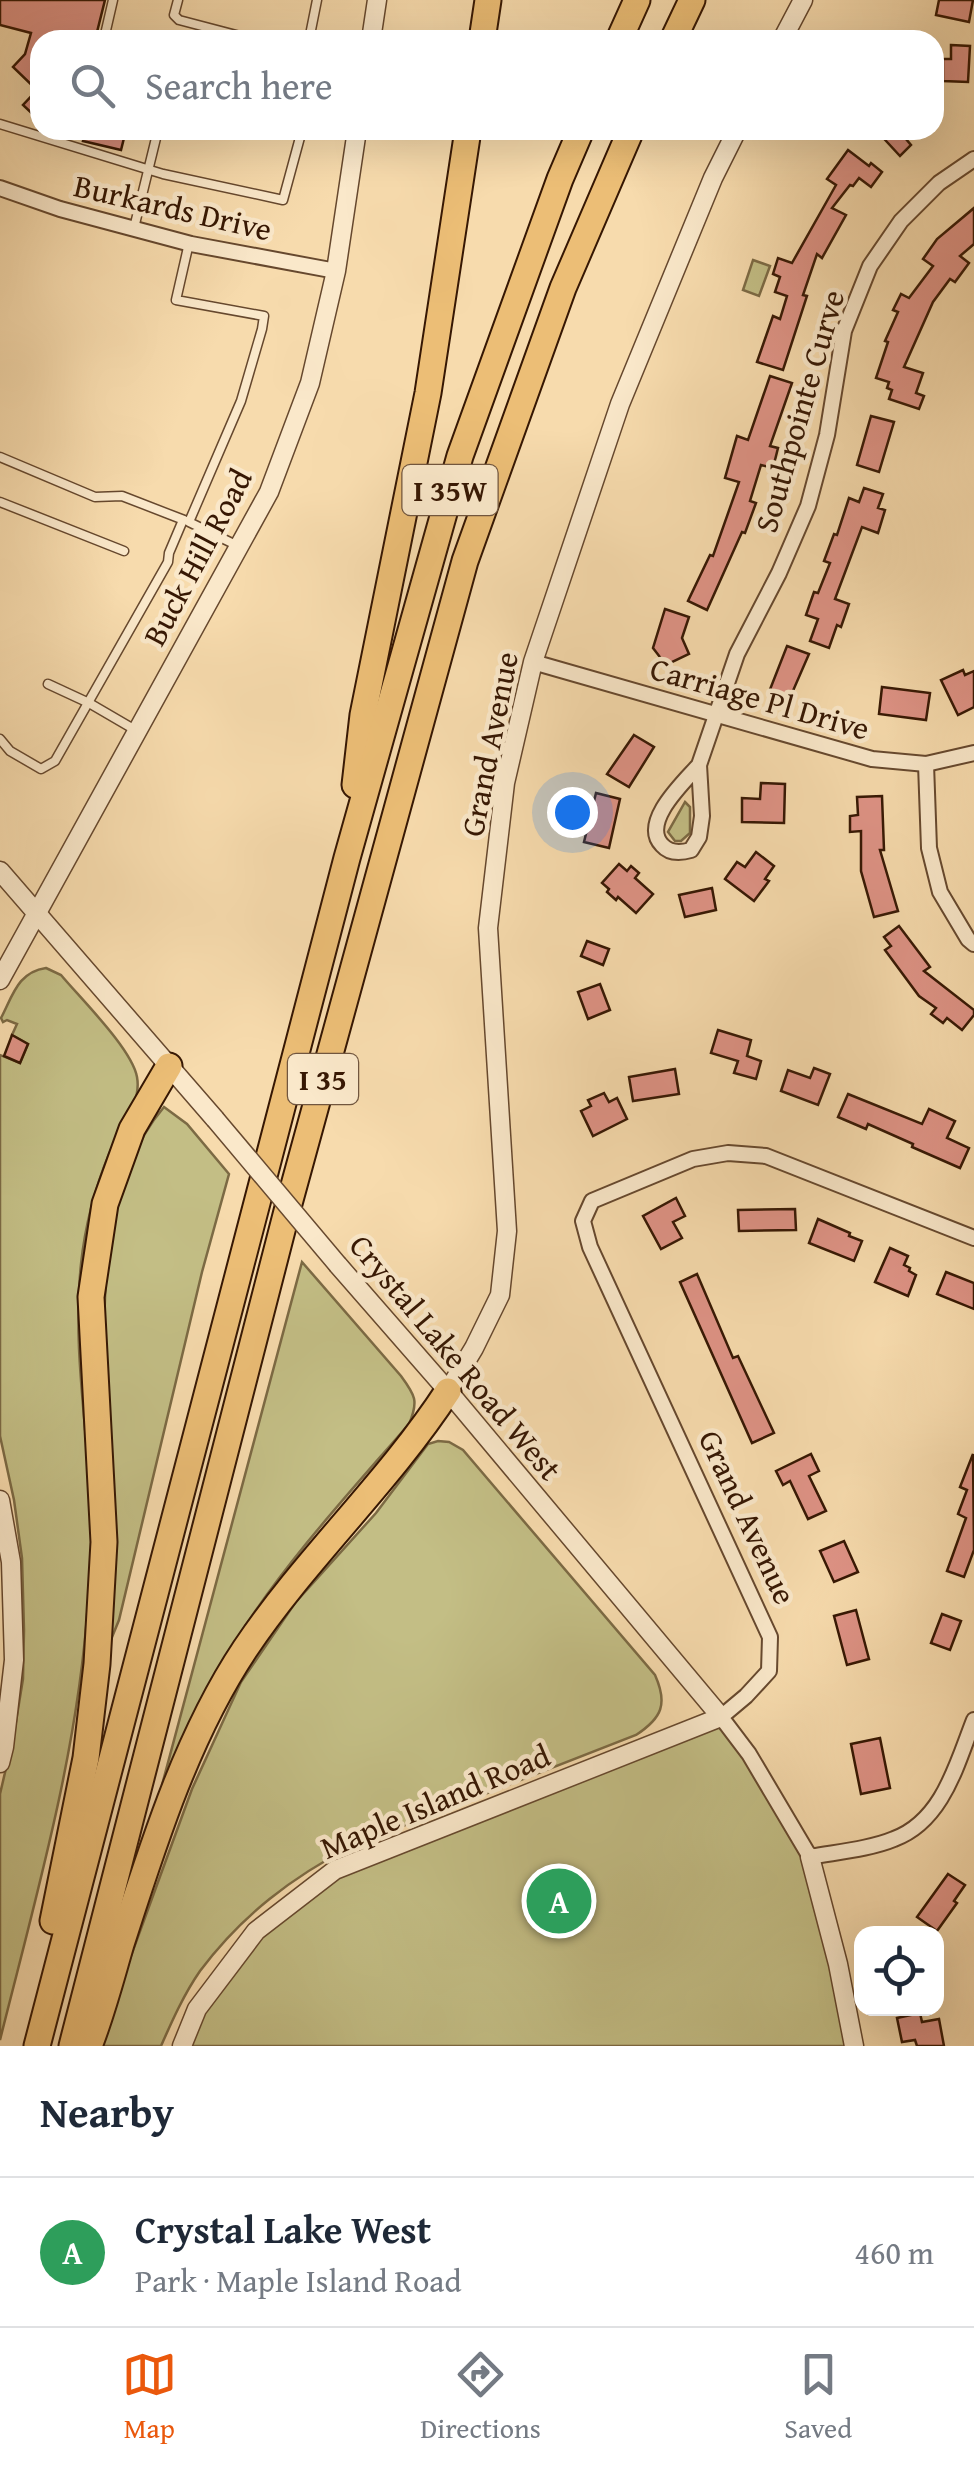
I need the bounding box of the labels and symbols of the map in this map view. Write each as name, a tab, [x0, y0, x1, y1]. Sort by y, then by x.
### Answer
street label: Burkards Drive	[70, 161, 276, 253]
street label: Southpointe Curve	[742, 284, 856, 538]
street label: Buck Hill Road	[131, 460, 263, 654]
road number: I 35W	[402, 465, 498, 515]
street label: Carriage Pl Drive	[645, 644, 875, 752]
street label: Grand Avenue	[448, 648, 530, 840]
your location	[547, 787, 598, 838]
road number: I 35	[288, 1054, 358, 1104]
street label: Crystal Lake Road West	[339, 1224, 573, 1490]
street label: Grand Avenue	[687, 1422, 809, 1612]
street label: Maple Island Road	[313, 1731, 557, 1871]
pin: A	[526, 1864, 592, 1938]

